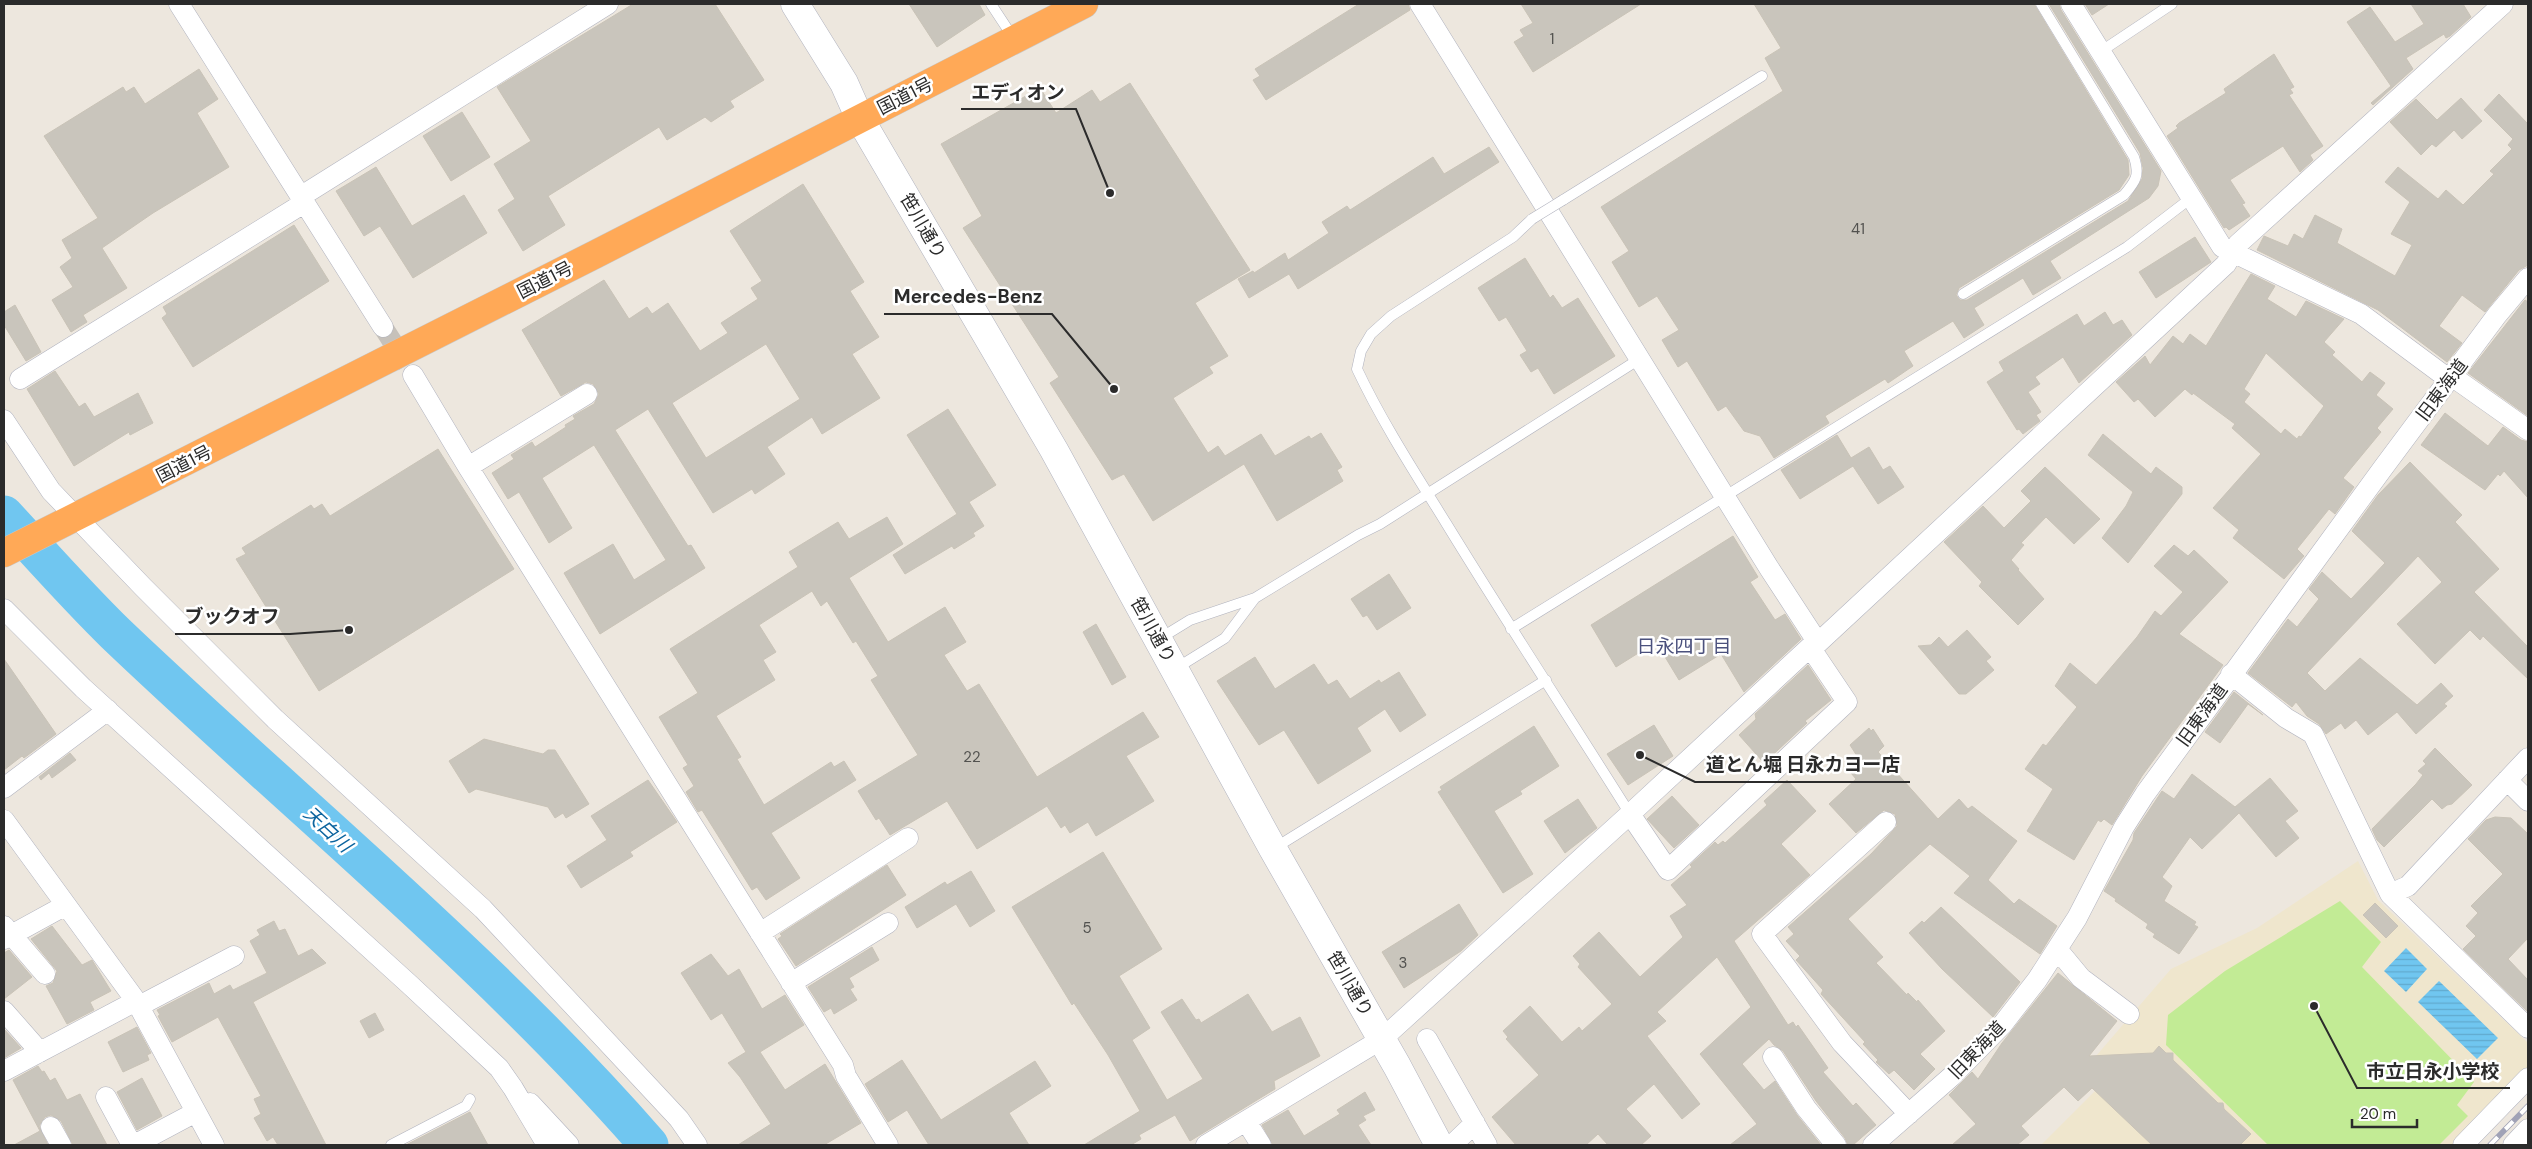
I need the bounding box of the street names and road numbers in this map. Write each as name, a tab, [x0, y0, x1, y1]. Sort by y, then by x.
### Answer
street label: 国道1号	[873, 72, 937, 120]
street label: 笹川通り	[895, 189, 951, 263]
street label: 国道1号	[513, 256, 577, 304]
street label: 旧東海道	[2411, 354, 2473, 426]
street label: 国道1号	[152, 440, 216, 488]
street label: 笹川通り	[1125, 593, 1181, 667]
street label: 旧東海道	[2171, 679, 2233, 751]
street label: 笹川通り	[1322, 947, 1378, 1021]
street label: 旧東海道	[1943, 1016, 2011, 1084]

